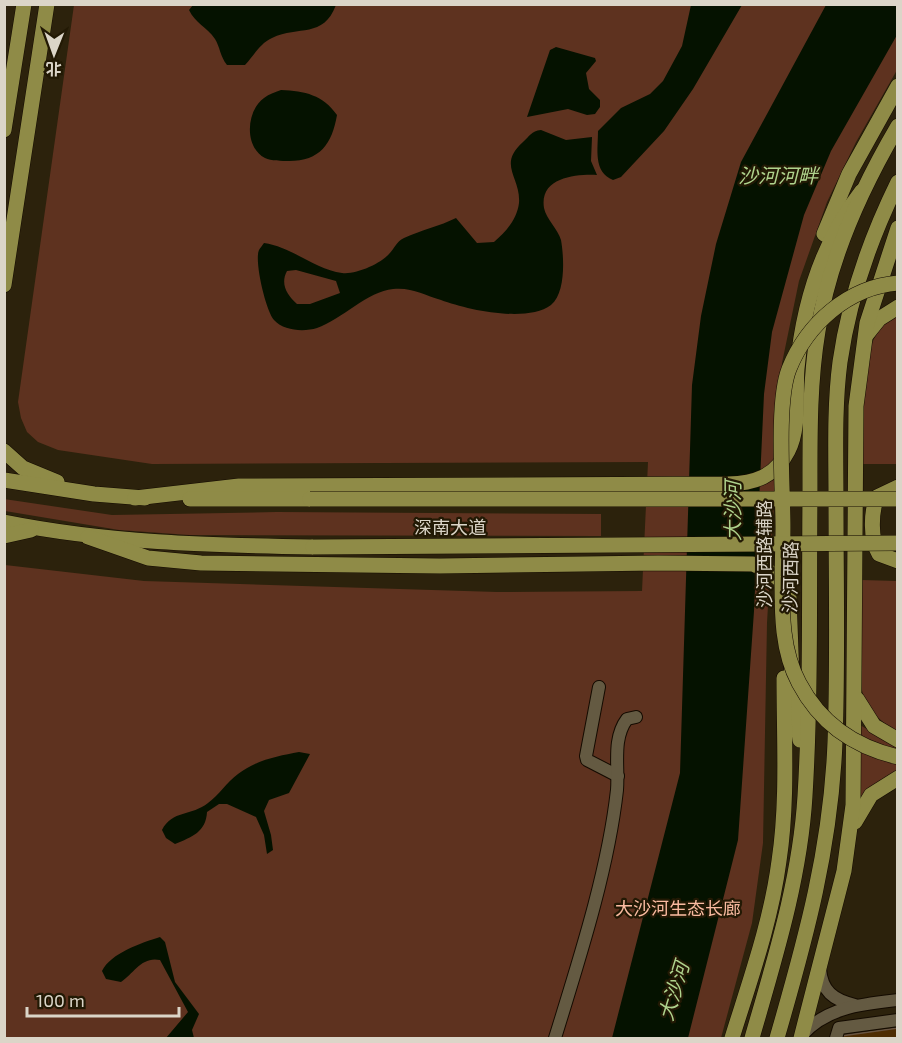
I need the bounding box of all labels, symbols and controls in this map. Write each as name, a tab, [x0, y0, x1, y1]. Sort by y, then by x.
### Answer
north arrow	[24, 24, 84, 84]
text: 北	[46, 60, 62, 79]
water label: 沙河河畔	[738, 163, 821, 187]
water label: 大沙河	[720, 477, 744, 541]
street label: 沙河西路辅路	[753, 500, 775, 608]
street label: 深南大道	[414, 516, 486, 538]
street label: 沙河西路	[778, 541, 802, 613]
park label: 大沙河生态长廊	[615, 897, 741, 919]
water label: 大沙河	[653, 955, 694, 1023]
scale bar	[27, 980, 178, 1018]
text: 100 m	[36, 989, 85, 1011]

